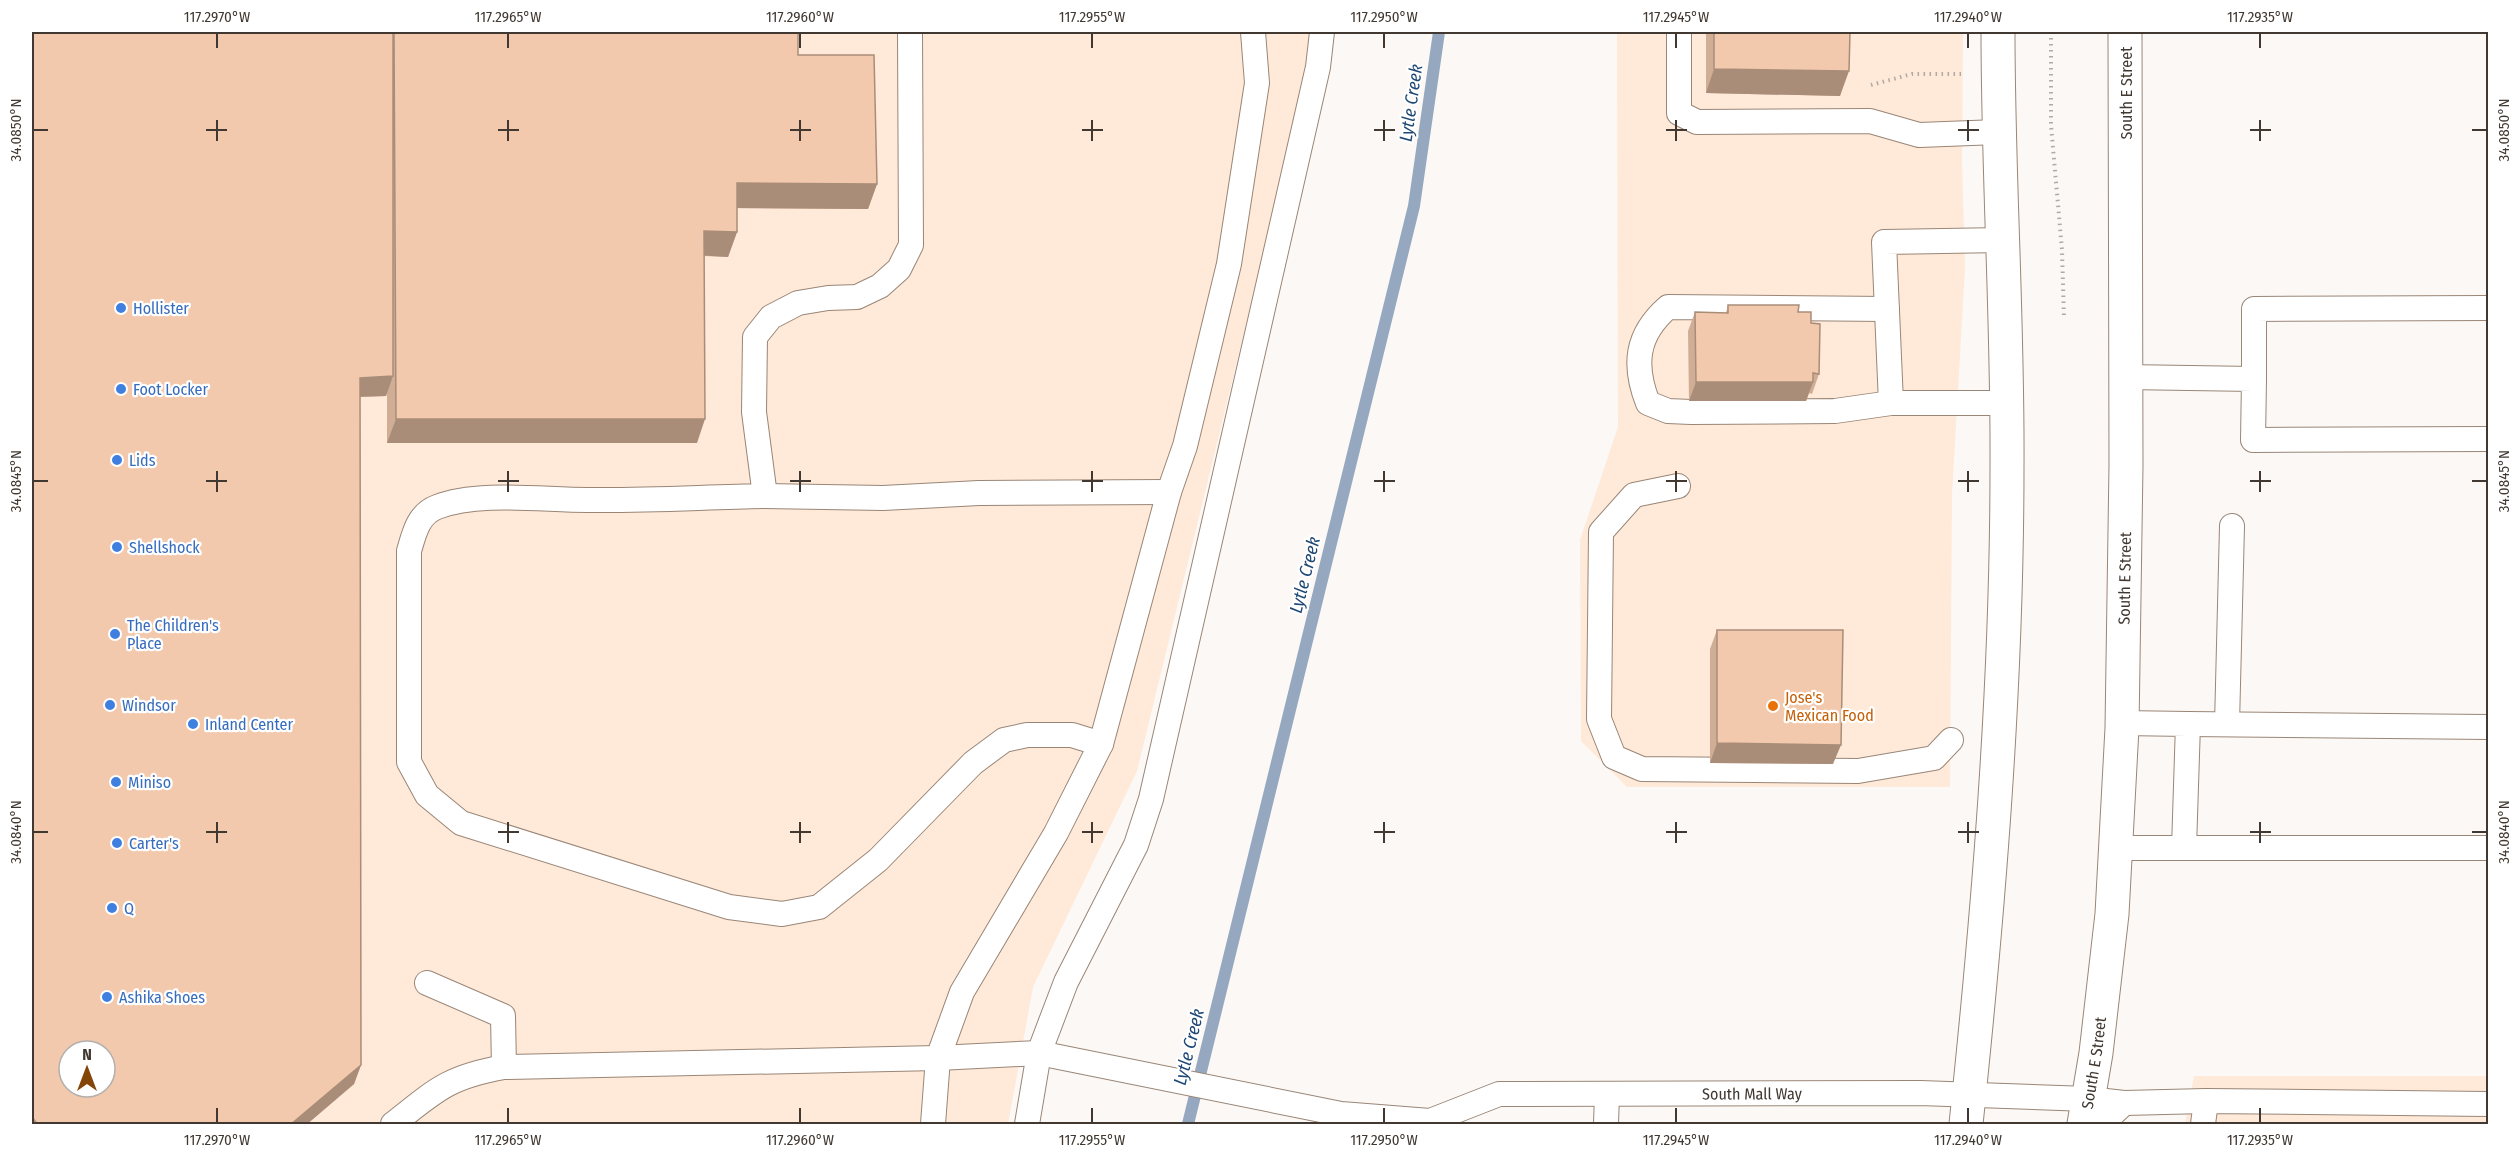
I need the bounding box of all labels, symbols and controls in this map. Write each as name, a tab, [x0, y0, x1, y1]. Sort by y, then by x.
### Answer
text: 117.2970°W	[184, 8, 250, 26]
text: 117.2965°W	[475, 8, 541, 26]
text: 117.2960°W	[766, 8, 834, 26]
text: 117.2955°W	[1059, 8, 1125, 26]
text: 117.2950°W	[1350, 8, 1418, 26]
text: 117.2945°W	[1643, 8, 1709, 26]
text: 117.2940°W	[1934, 8, 2002, 26]
text: 117.2935°W	[2227, 8, 2293, 26]
street label: South E Street	[2117, 46, 2136, 139]
water label: Lytle Creek	[1395, 63, 1427, 143]
text: 34.0850°N	[7, 98, 25, 162]
text: 34.0850°N	[2495, 98, 2513, 162]
place label: Hollister	[133, 299, 189, 318]
marker: Hollister	[114, 301, 128, 315]
place label: Foot Locker	[133, 380, 208, 399]
marker: Foot Locker	[114, 382, 128, 396]
text: 34.0845°N	[7, 450, 25, 512]
text: 34.0845°N	[2495, 450, 2513, 512]
place label: Lids	[129, 451, 156, 470]
marker: Lids	[110, 453, 124, 467]
street label: South E Street	[2115, 531, 2135, 625]
water label: Lytle Creek	[1285, 534, 1325, 616]
place label: Shellshock	[129, 538, 200, 557]
marker: Shellshock	[110, 540, 124, 554]
place label: The Children's Place	[127, 616, 219, 653]
marker: The Children's Place	[108, 627, 122, 641]
place label: Jose's Mexican Food	[1785, 688, 1874, 725]
place label: Windsor	[122, 696, 176, 715]
marker: Windsor	[103, 698, 117, 712]
marker: Jose's Mexican Food	[1766, 699, 1780, 713]
place label: Inland Center	[205, 715, 293, 734]
marker: Inland Center	[186, 717, 200, 731]
place label: Miniso	[128, 773, 171, 792]
marker: Miniso	[109, 775, 123, 789]
text: 34.0840°N	[7, 800, 25, 864]
text: 34.0840°N	[2495, 800, 2513, 864]
place label: Carter's	[129, 834, 179, 853]
marker: Carter's	[110, 836, 124, 850]
place label: Q	[124, 899, 134, 918]
marker: Q	[105, 901, 119, 915]
place label: Ashika Shoes	[119, 988, 205, 1007]
marker: Ashika Shoes	[100, 990, 114, 1004]
water label: Lytle Creek	[1169, 1006, 1209, 1088]
street label: South E Street	[2078, 1015, 2110, 1110]
north arrow	[57, 1039, 117, 1099]
text: N	[82, 1045, 92, 1064]
street label: South Mall Way	[1702, 1084, 1803, 1104]
text: 117.2970°W	[184, 1131, 250, 1149]
text: 117.2965°W	[475, 1131, 541, 1149]
text: 117.2960°W	[766, 1131, 834, 1149]
text: 117.2955°W	[1059, 1131, 1125, 1149]
text: 117.2950°W	[1350, 1131, 1418, 1149]
text: 117.2945°W	[1643, 1131, 1709, 1149]
text: 117.2940°W	[1934, 1131, 2002, 1149]
text: 117.2935°W	[2227, 1131, 2293, 1149]

